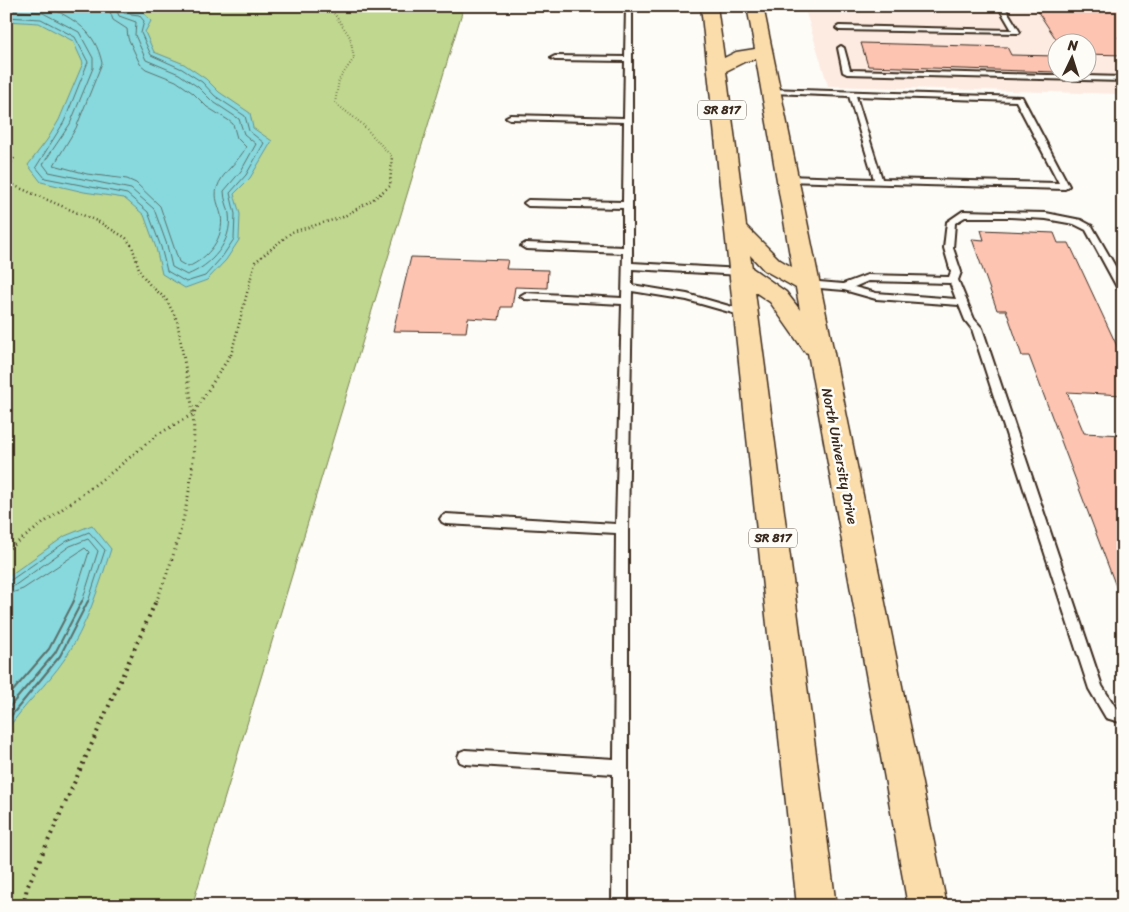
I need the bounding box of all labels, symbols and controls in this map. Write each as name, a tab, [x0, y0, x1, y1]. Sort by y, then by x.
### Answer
north arrow	[1046, 32, 1096, 82]
text: N	[1066, 33, 1079, 58]
road number: SR 817	[698, 100, 746, 120]
street label: North University Drive	[814, 386, 865, 527]
road number: SR 817	[749, 528, 797, 548]

